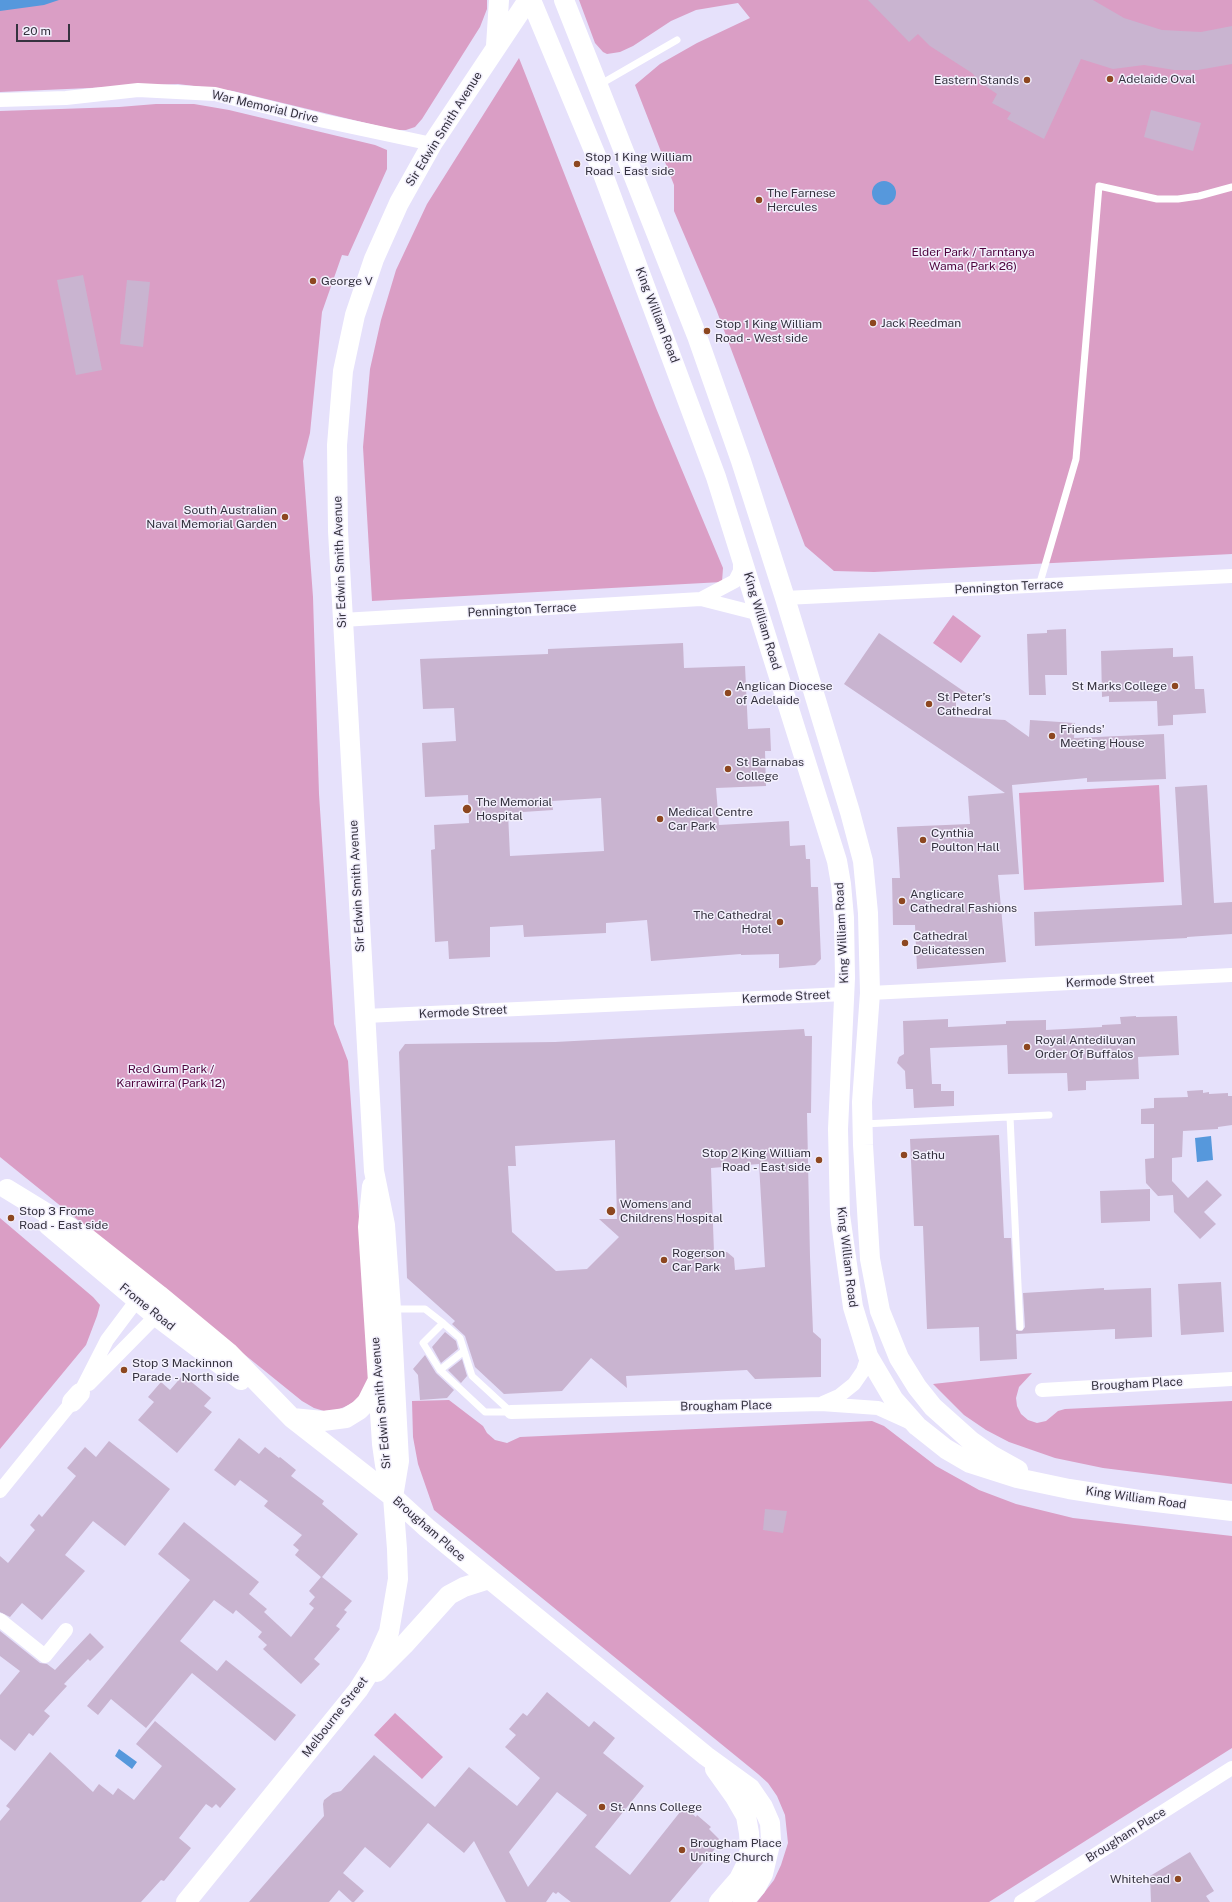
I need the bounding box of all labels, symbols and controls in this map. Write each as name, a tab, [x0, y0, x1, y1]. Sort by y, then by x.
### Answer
scale bar	[18, 16, 72, 42]
text: 20 m	[23, 24, 51, 38]
street label: Sir Edwin Smith Avenue	[403, 69, 485, 189]
place label: Adelaide Oval	[1118, 72, 1195, 86]
place label: Eastern Stands	[934, 73, 1019, 87]
marker: Adelaide Oval	[1105, 74, 1115, 84]
marker: Eastern Stands	[1022, 75, 1032, 85]
street label: War Memorial Drive	[210, 88, 320, 126]
place label: Stop 1 King William Road - East side	[585, 150, 692, 178]
marker: Stop 1 King William Road - East side	[572, 159, 582, 169]
place label: The Farnese Hercules	[767, 186, 836, 214]
marker: The Farnese Hercules	[754, 195, 764, 205]
park label: Elder Park / Tarntanya Wama (Park 26)	[911, 245, 1035, 273]
street label: King William Road	[632, 265, 682, 365]
place label: George V	[321, 274, 373, 288]
marker: George V	[308, 276, 318, 286]
place label: Jack Reedman	[881, 316, 961, 330]
place label: Stop 1 King William Road - West side	[715, 317, 822, 345]
marker: Jack Reedman	[868, 318, 878, 328]
marker: Stop 1 King William Road - West side	[702, 326, 712, 336]
street label: Sir Edwin Smith Avenue	[330, 496, 350, 628]
place label: South Australian Naval Memorial Garden	[146, 503, 277, 531]
marker: South Australian Naval Memorial Garden	[280, 512, 290, 522]
street label: King William Road	[740, 570, 784, 672]
street label: Pennington Terrace	[954, 577, 1064, 597]
street label: Pennington Terrace	[467, 600, 577, 620]
place label: Anglican Diocese of Adelaide	[736, 679, 833, 707]
place label: St Marks College	[1071, 679, 1167, 693]
marker: St Marks College	[1170, 681, 1180, 691]
marker: Anglican Diocese of Adelaide	[723, 688, 733, 698]
place label: St Peter’s Cathedral	[937, 690, 992, 718]
marker: St Peter’s Cathedral	[924, 699, 934, 709]
place label: Friends' Meeting House	[1060, 722, 1145, 750]
marker: Friends' Meeting House	[1047, 731, 1057, 741]
place label: St Barnabas College	[736, 755, 804, 783]
marker: St Barnabas College	[723, 764, 733, 774]
place label: The Memorial Hospital	[476, 795, 552, 823]
marker: The Memorial Hospital	[461, 803, 473, 815]
place label: Medical Centre Car Park	[668, 805, 753, 833]
marker: Medical Centre Car Park	[655, 814, 665, 824]
street label: Sir Edwin Smith Avenue	[346, 819, 368, 953]
place label: Cynthia Poulton Hall	[931, 826, 1000, 854]
marker: Cynthia Poulton Hall	[918, 835, 928, 845]
street label: King William Road	[832, 882, 852, 984]
place label: Anglicare Cathedral Fashions	[910, 887, 1017, 915]
marker: Anglicare Cathedral Fashions	[897, 896, 907, 906]
place label: The Cathedral Hotel	[693, 908, 772, 936]
marker: The Cathedral Hotel	[775, 917, 785, 927]
place label: Cathedral Delicatessen	[913, 929, 985, 957]
marker: Cathedral Delicatessen	[900, 938, 910, 948]
street label: Kermode Street	[1065, 971, 1155, 991]
street label: Kermode Street	[741, 987, 831, 1007]
street label: Kermode Street	[418, 1002, 508, 1022]
place label: Royal Antediluvan Order Of Buffalos	[1035, 1033, 1136, 1061]
marker: Royal Antediluvan Order Of Buffalos	[1022, 1042, 1032, 1052]
park label: Red Gum Park / Karrawirra (Park 12)	[116, 1062, 226, 1090]
place label: Stop 2 King William Road - East side	[702, 1146, 811, 1174]
place label: Sathu	[912, 1148, 945, 1162]
marker: Sathu	[899, 1150, 909, 1160]
marker: Stop 2 King William Road - East side	[814, 1155, 824, 1165]
place label: Womens and Childrens Hospital	[620, 1197, 723, 1225]
place label: Stop 3 Frome Road - East side	[19, 1204, 108, 1232]
marker: Womens and Childrens Hospital	[605, 1205, 617, 1217]
street label: King William Road	[834, 1206, 860, 1308]
marker: Stop 3 Frome Road - East side	[6, 1213, 16, 1223]
place label: Rogerson Car Park	[672, 1246, 725, 1274]
marker: Rogerson Car Park	[659, 1255, 669, 1265]
street label: Frome Road	[116, 1280, 178, 1334]
street label: Sir Edwin Smith Avenue	[368, 1336, 394, 1470]
place label: Stop 3 Mackinnon Parade - North side	[132, 1356, 239, 1384]
marker: Stop 3 Mackinnon Parade - North side	[119, 1365, 129, 1375]
street label: Brougham Place	[1091, 1374, 1183, 1394]
street label: Brougham Place	[680, 1398, 772, 1414]
street label: King William Road	[1085, 1484, 1187, 1512]
street label: Brougham Place	[390, 1493, 468, 1565]
street label: Melbourne Street	[299, 1674, 371, 1760]
place label: St. Anns College	[610, 1800, 702, 1814]
marker: St. Anns College	[597, 1802, 607, 1812]
street label: Brougham Place	[1083, 1805, 1169, 1865]
place label: Brougham Place Uniting Church	[690, 1836, 782, 1864]
marker: Brougham Place Uniting Church	[677, 1845, 687, 1855]
place label: Whitehead	[1110, 1872, 1170, 1886]
marker: Whitehead	[1173, 1874, 1183, 1884]

